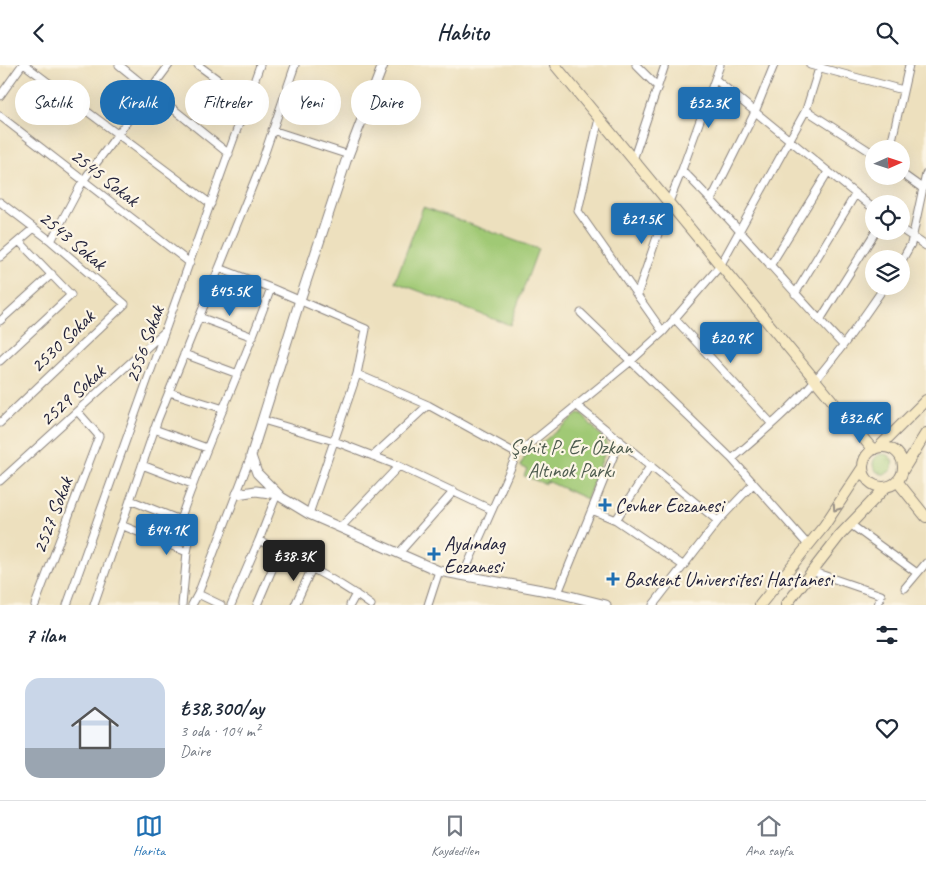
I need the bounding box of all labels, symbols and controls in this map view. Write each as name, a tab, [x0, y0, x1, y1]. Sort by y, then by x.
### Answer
icon: back	[25, 19, 53, 47]
text: Habito	[437, 19, 489, 47]
icon: search	[873, 19, 901, 47]
chip: Satılık	[15, 80, 90, 125]
chip: Kiralık	[100, 80, 175, 125]
chip: Filtreler	[185, 80, 269, 125]
chip: Yeni	[279, 80, 341, 125]
chip: Daire	[351, 80, 421, 125]
pin: ₺52.3K	[668, 87, 750, 129]
text: ₺52.3K	[689, 93, 729, 113]
north arrow	[865, 140, 910, 185]
map controls	[865, 140, 910, 295]
street label: 2545 Sokak	[65, 143, 145, 213]
button: locate	[865, 195, 910, 240]
pin: ₺21.5K	[601, 203, 683, 245]
street label: 2543 Sokak	[34, 205, 113, 277]
text: ₺21.5K	[622, 209, 662, 229]
button: layers	[865, 250, 910, 295]
pin: ₺45.5K	[189, 275, 271, 317]
text: ₺45.5K	[210, 281, 250, 301]
street label: 2556 Sokak	[119, 301, 170, 386]
street label: 2530 Sokak	[25, 303, 101, 378]
pin: ₺20.9K	[690, 321, 772, 364]
text: ₺20.9K	[711, 328, 751, 348]
street label: 2529 Sokak	[34, 358, 112, 431]
pin: ₺32.6K	[819, 401, 901, 444]
text: ₺32.6K	[840, 408, 880, 428]
park label: Şehit P. Er Özkan Altınok Parkı	[510, 435, 633, 483]
street label: 2527 Sokak	[26, 472, 79, 557]
place label: Cevher Eczanesi	[615, 493, 726, 518]
marker: Cevher Eczanesi	[599, 499, 611, 511]
one-way arrow	[833, 502, 842, 512]
pin: ₺44.1K	[126, 513, 208, 556]
text: ₺44.1K	[147, 520, 187, 540]
place label: Aydındag Eczanesi	[444, 531, 507, 579]
pin: ₺38.3K	[253, 539, 335, 582]
text: ₺38.3K	[274, 546, 314, 566]
marker: Aydındag Eczanesi	[428, 548, 440, 560]
place label: Baskent Universitesi Hastanesi	[624, 567, 835, 592]
marker: Baskent Universitesi Hastanesi	[606, 572, 620, 586]
icon: filters	[873, 621, 901, 649]
text: 7 ilan	[25, 622, 66, 648]
text: ₺38,300/ay	[180, 695, 264, 721]
icon: home	[65, 698, 125, 758]
icon: heart	[873, 714, 901, 742]
text: 3 oda · 104 m²	[180, 721, 260, 741]
text: Daire	[180, 741, 210, 761]
tab: Harita	[133, 812, 165, 859]
tab: Kaydedilen	[431, 812, 479, 859]
tab: Ana sayfa	[745, 812, 793, 859]

